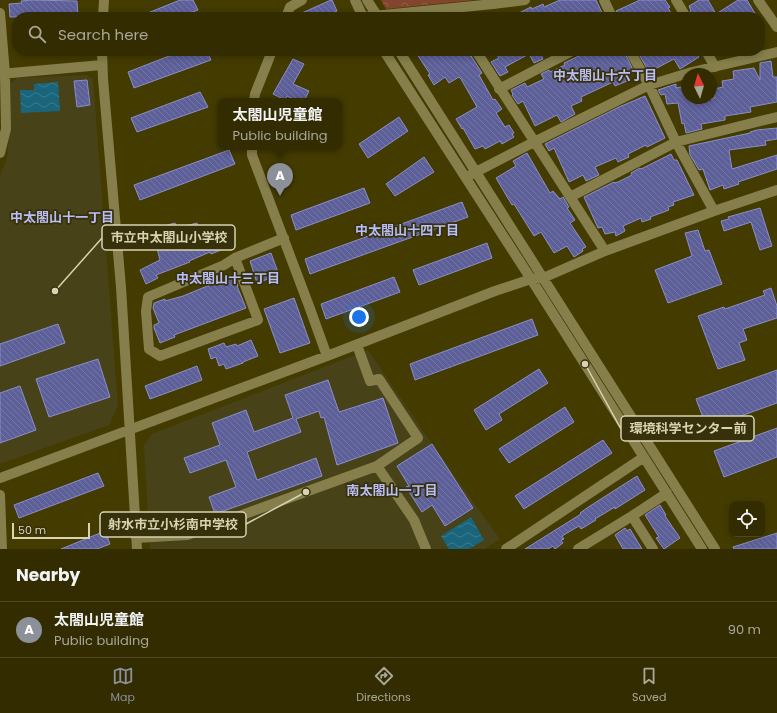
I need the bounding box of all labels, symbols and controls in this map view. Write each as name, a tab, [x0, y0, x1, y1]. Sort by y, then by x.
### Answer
search box	[12, 12, 765, 56]
icon: search	[26, 23, 48, 45]
text: Search here	[58, 24, 148, 45]
district label: 中太閤山十六丁目	[553, 66, 657, 85]
north arrow	[681, 68, 717, 104]
popup	[218, 98, 342, 150]
text: 太閤山児童館	[233, 104, 323, 125]
text: Public building	[233, 126, 328, 145]
pin: A	[267, 163, 293, 196]
district label: 中太閤山十一丁目	[10, 208, 114, 227]
district label: 中太閤山十四丁目	[355, 221, 459, 240]
callout: 市立中太閤山小学校	[102, 225, 235, 250]
text: 市立中太閤山小学校	[110, 228, 228, 247]
district label: 中太閤山十三丁目	[176, 269, 280, 288]
your location	[349, 307, 369, 327]
callout: 環境科学センター前	[621, 416, 754, 441]
text: 環境科学センター前	[629, 419, 747, 438]
district label: 南太閤山一丁目	[346, 481, 438, 500]
map controls	[729, 501, 765, 537]
button: locate	[729, 501, 765, 537]
callout: 射水市立小杉南中学校	[100, 512, 246, 537]
text: 射水市立小杉南中学校	[108, 515, 238, 534]
scale bar	[12, 521, 90, 540]
text: 50 m	[18, 522, 46, 538]
text: Nearby	[16, 563, 80, 587]
text: 太閤山児童館	[54, 609, 144, 630]
text: A	[24, 620, 34, 639]
text: 90 m	[728, 620, 761, 639]
text: Public building	[54, 631, 149, 650]
tab: Map	[111, 665, 135, 706]
tab: Directions	[356, 665, 411, 706]
tab: Saved	[632, 665, 666, 706]

